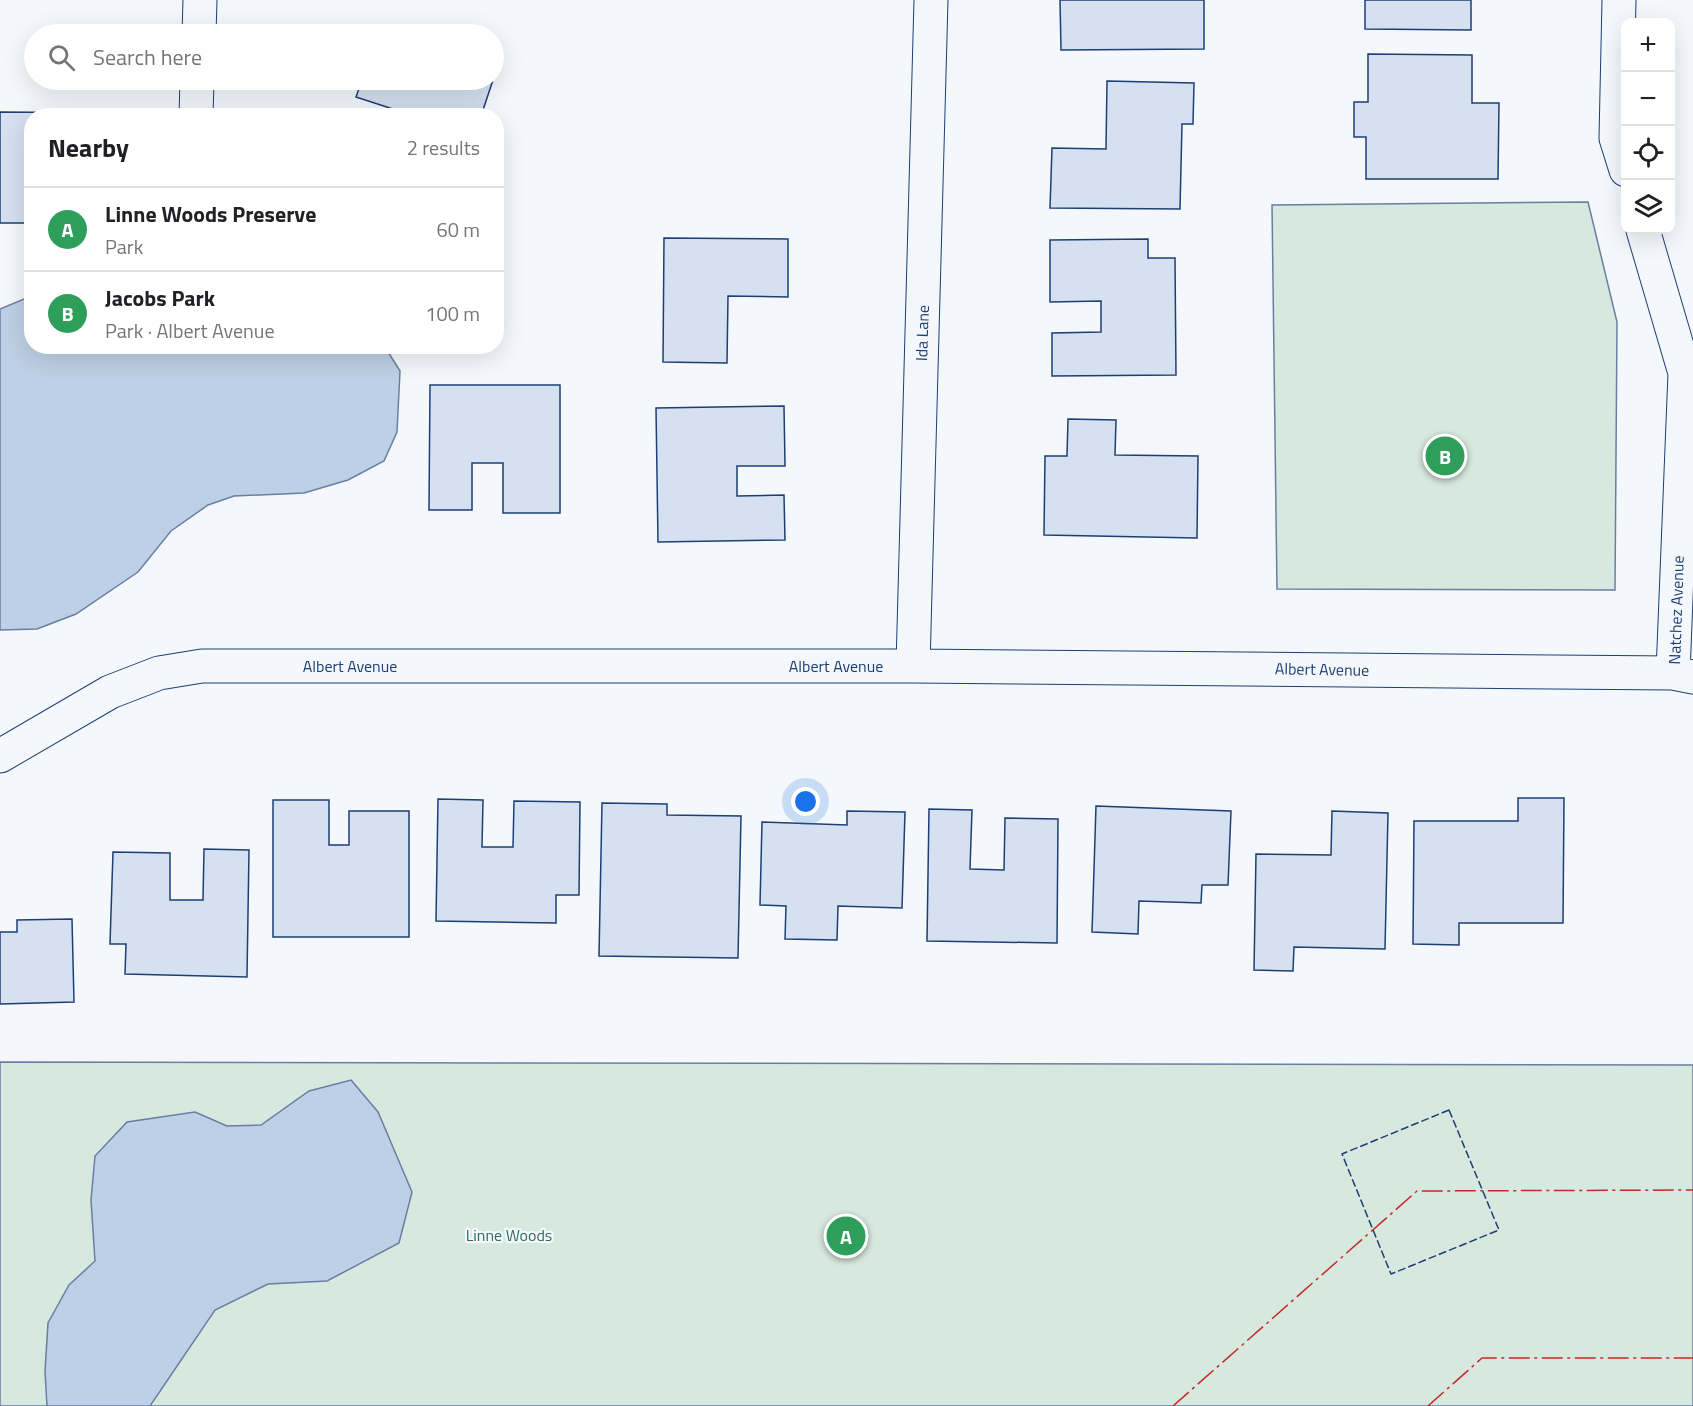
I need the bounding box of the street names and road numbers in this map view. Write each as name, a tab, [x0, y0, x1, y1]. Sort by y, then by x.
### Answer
street label: Ida Lane	[909, 304, 935, 362]
street label: Natchez Avenue	[1662, 555, 1690, 665]
street label: Albert Avenue	[303, 654, 397, 678]
street label: Albert Avenue	[789, 654, 883, 678]
street label: Albert Avenue	[1275, 656, 1369, 682]

